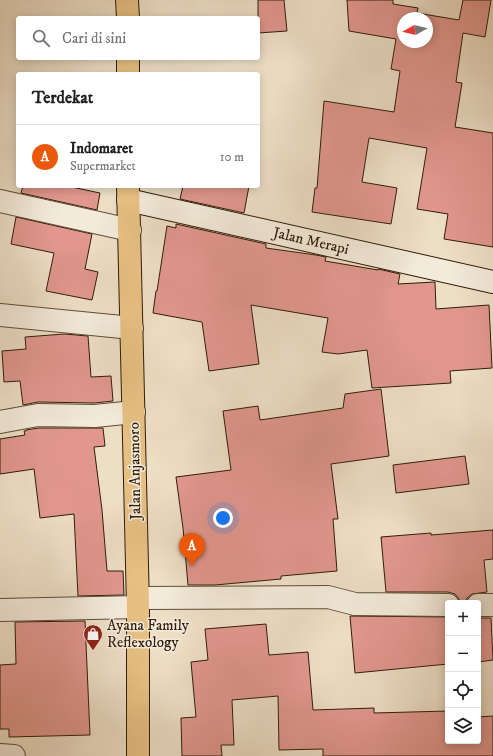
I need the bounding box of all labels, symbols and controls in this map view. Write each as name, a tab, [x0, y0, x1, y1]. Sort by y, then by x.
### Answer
north arrow	[397, 12, 433, 48]
search box	[16, 16, 260, 60]
icon: search	[30, 27, 52, 49]
text: Cari di sini	[62, 29, 126, 48]
text: Terdekat	[32, 87, 93, 109]
text: Indomaret	[70, 139, 133, 158]
text: A	[41, 149, 49, 165]
text: 10 m	[220, 149, 244, 165]
text: Supermarket	[70, 158, 136, 174]
street label: Jalan Merapi	[269, 223, 351, 259]
street label: Jalan Anjasmoro	[125, 422, 145, 522]
your location	[213, 508, 233, 528]
pin: A	[179, 533, 205, 566]
map controls	[445, 600, 481, 744]
button: +	[445, 600, 481, 636]
place label: Ayana Family Reflexology	[107, 616, 190, 652]
shop icon: Ayana Family Reflexology	[82, 623, 104, 651]
button: −	[445, 636, 481, 672]
button: locate	[445, 672, 481, 708]
button: layers	[445, 708, 481, 744]

